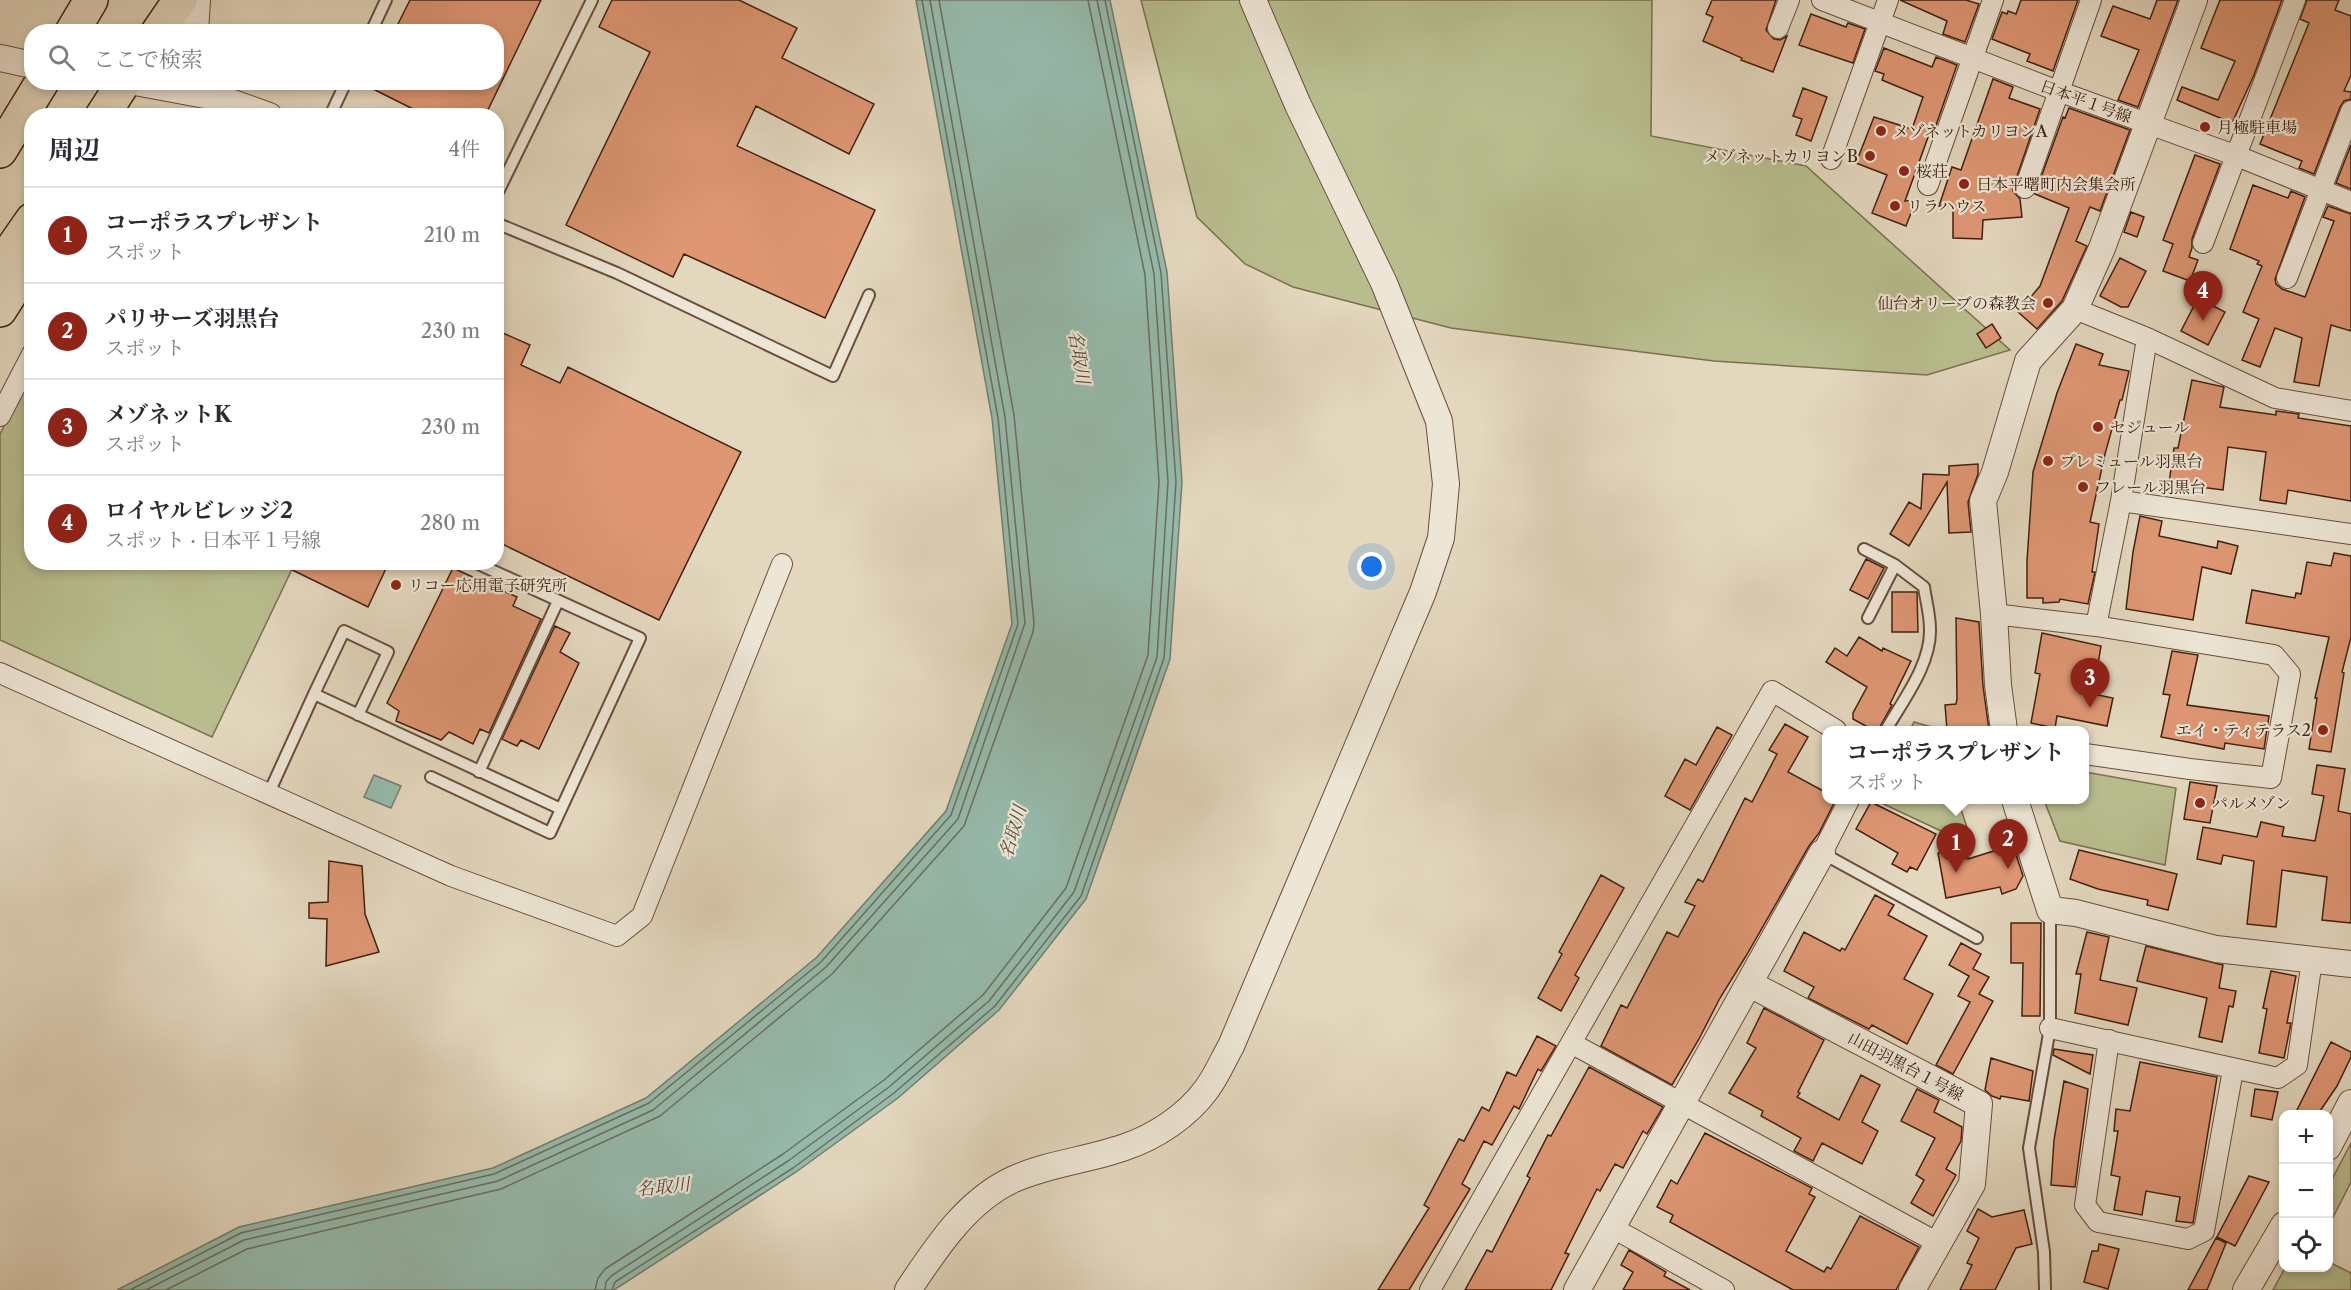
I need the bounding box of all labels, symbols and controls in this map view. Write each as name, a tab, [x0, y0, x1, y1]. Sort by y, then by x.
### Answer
search box	[24, 24, 504, 90]
icon: search	[45, 41, 78, 74]
text: ここで検索	[93, 46, 203, 73]
street label: 日本平１号線	[2037, 75, 2135, 127]
place label: 月極駐車場	[2217, 117, 2297, 137]
marker: 月極駐車場	[2198, 120, 2212, 134]
place label: メゾネットカリヨンA	[1893, 121, 2049, 141]
marker: メゾネットカリヨンA	[1874, 124, 1888, 138]
text: 周辺	[48, 134, 100, 166]
text: 4件	[448, 137, 480, 161]
place label: メゾネットカリヨンB	[1704, 146, 1858, 166]
marker: メゾネットカリヨンB	[1863, 149, 1877, 163]
place label: 桜荘	[1916, 161, 1948, 181]
marker: 桜荘	[1897, 164, 1911, 178]
place label: 日本平曙町内会集会所	[1976, 174, 2136, 194]
marker: 日本平曙町内会集会所	[1957, 177, 1971, 191]
place label: リラハウス	[1907, 196, 1987, 216]
marker: リラハウス	[1888, 199, 1902, 213]
text: コーポラスプレザント	[105, 209, 323, 236]
text: 1	[63, 223, 72, 247]
text: 210 m	[423, 223, 480, 247]
text: スポット	[105, 240, 185, 264]
pin: 4	[2184, 272, 2222, 321]
place label: 仙台オリーブの森教会	[1877, 293, 2036, 313]
marker: 仙台オリーブの森教会	[2041, 296, 2055, 310]
text: パリサーズ羽黒台	[105, 305, 279, 332]
text: 2	[62, 319, 73, 343]
text: 230 m	[421, 319, 480, 343]
water label: 名取川	[1064, 329, 1094, 387]
text: スポット	[105, 336, 185, 360]
text: メゾネットK	[105, 401, 231, 428]
text: 3	[62, 415, 73, 439]
text: 230 m	[421, 415, 480, 439]
place label: セジュール	[2110, 417, 2189, 437]
marker: セジュール	[2091, 420, 2105, 434]
text: スポット	[105, 432, 185, 456]
place label: プレミュール羽黒台	[2060, 451, 2203, 471]
marker: プレミュール羽黒台	[2041, 454, 2055, 468]
place label: フレール羽黒台	[2095, 477, 2206, 497]
marker: フレール羽黒台	[2076, 480, 2090, 494]
text: ロイヤルビレッジ2	[105, 497, 293, 524]
text: 4	[62, 511, 73, 535]
text: 280 m	[420, 511, 480, 535]
text: スポット · 日本平１号線	[105, 528, 321, 552]
your location	[1357, 552, 1386, 581]
place label: リコー応用電子研究所	[408, 575, 568, 595]
marker: リコー応用電子研究所	[389, 578, 403, 592]
pin: 3	[2070, 658, 2110, 708]
place label: エイ・ティテラス2	[2176, 720, 2311, 740]
marker: エイ・ティテラス2	[2316, 723, 2330, 737]
popup	[1822, 726, 2089, 804]
text: コーポラスプレザント	[1846, 739, 2065, 766]
text: スポット	[1846, 770, 1926, 794]
place label: パルメゾン	[2212, 793, 2291, 813]
marker: パルメゾン	[2193, 796, 2207, 810]
water label: 名取川	[995, 801, 1032, 861]
pin: 2	[1988, 820, 2028, 869]
pin: 1	[1936, 824, 1976, 873]
street label: 山田羽黒台１号線	[1845, 1027, 1967, 1105]
map controls	[2279, 1110, 2333, 1272]
button: +	[2279, 1110, 2333, 1164]
button: −	[2279, 1164, 2333, 1218]
water label: 名取川	[635, 1173, 693, 1201]
button: locate	[2279, 1218, 2333, 1272]

